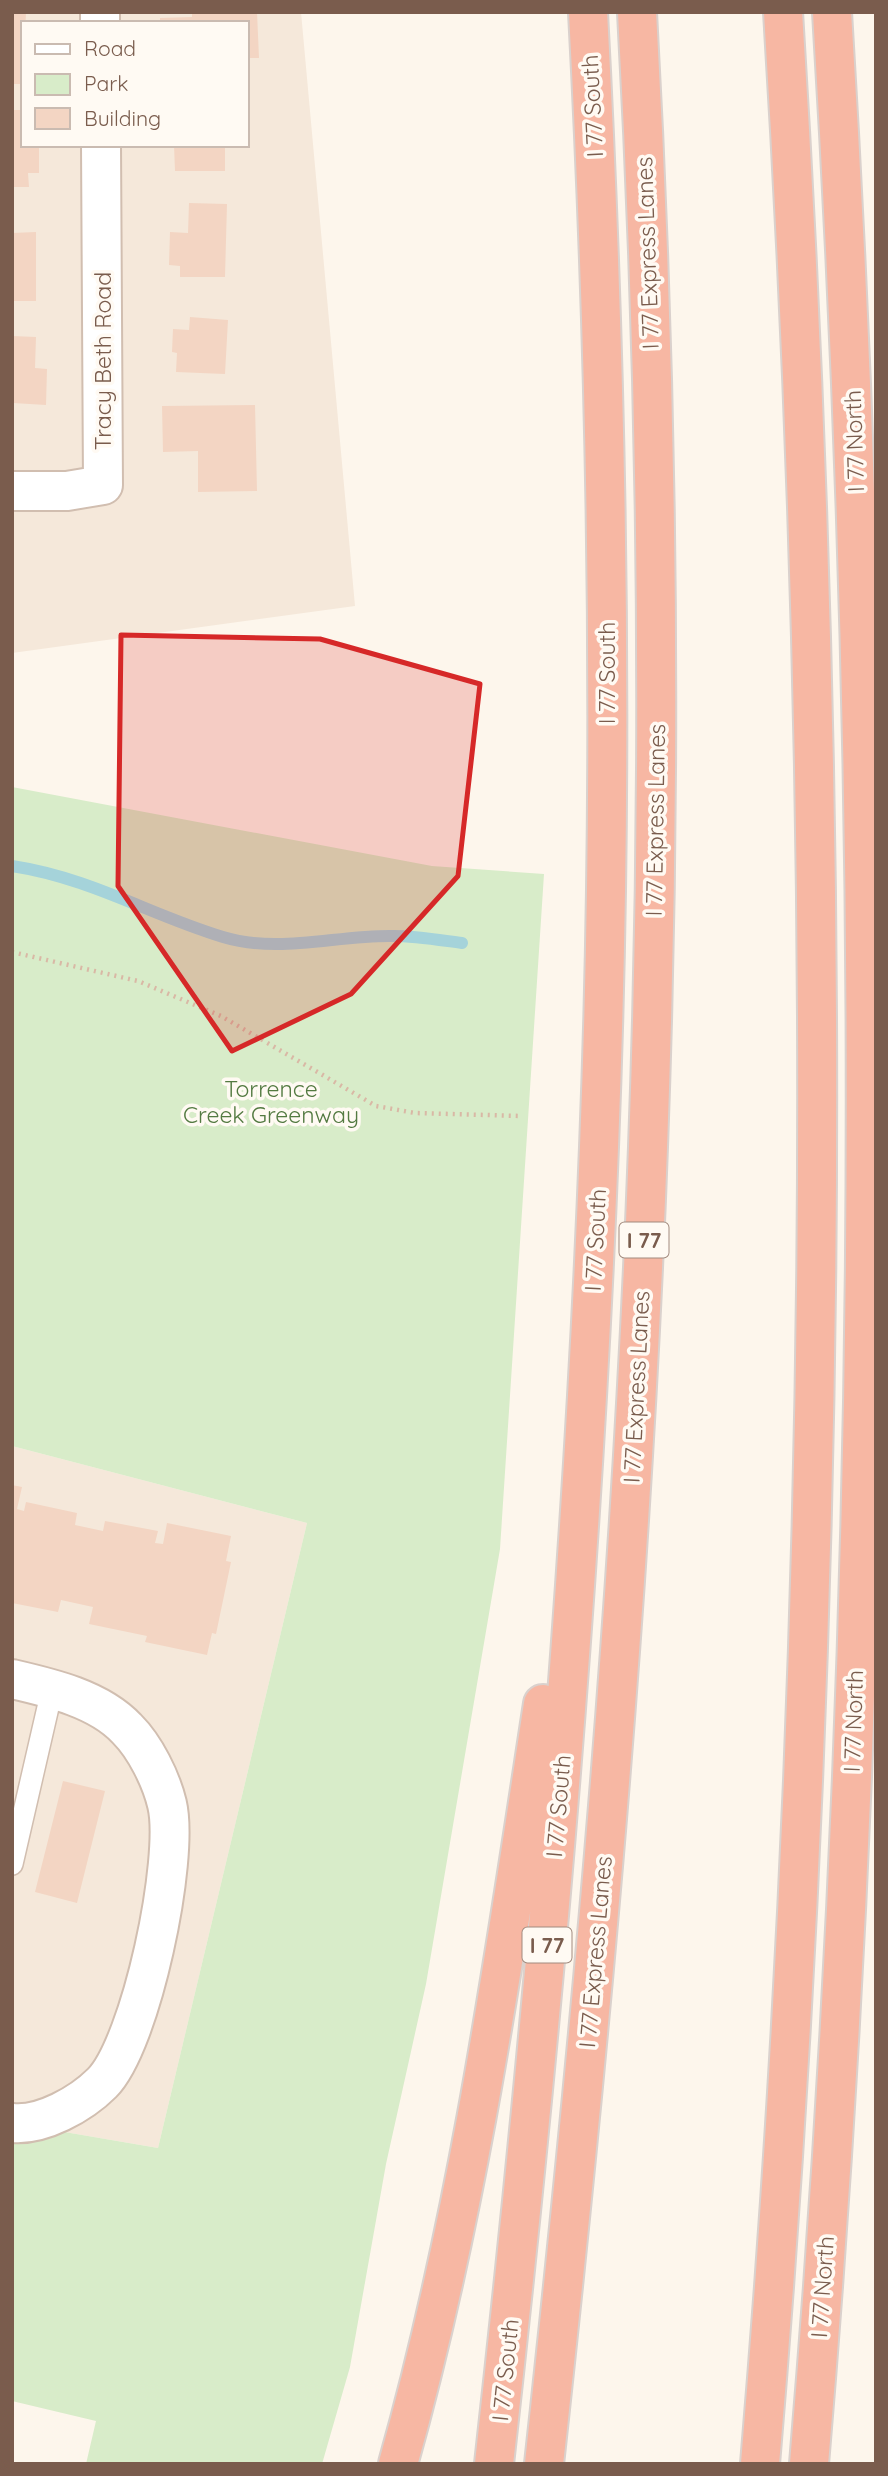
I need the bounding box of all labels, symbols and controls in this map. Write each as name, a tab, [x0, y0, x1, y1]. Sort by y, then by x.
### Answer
legend	[21, 21, 248, 147]
text: Road	[84, 35, 136, 61]
street label: I 77 South	[575, 54, 609, 158]
text: Park	[84, 70, 128, 96]
text: Building	[84, 105, 161, 131]
street label: I 77 Express Lanes	[629, 156, 665, 350]
street label: Tracy Beth Road	[88, 272, 117, 450]
street label: I 77 North	[838, 389, 870, 493]
street label: I 77 South	[592, 622, 621, 724]
street label: I 77 Express Lanes	[639, 724, 671, 916]
park label: Torrence Creek Greenway	[183, 1074, 359, 1129]
street label: I 77 South	[578, 1188, 612, 1292]
road number: I 77	[620, 1222, 668, 1258]
street label: I 77 Express Lanes	[616, 1290, 656, 1484]
street label: I 77 North	[837, 1669, 869, 1773]
street label: I 77 South	[539, 1754, 577, 1858]
street label: I 77 Express Lanes	[572, 1855, 618, 2049]
road number: I 77	[522, 1927, 572, 1962]
street label: I 77 North	[804, 2235, 840, 2339]
street label: I 77 South	[485, 2317, 525, 2423]

